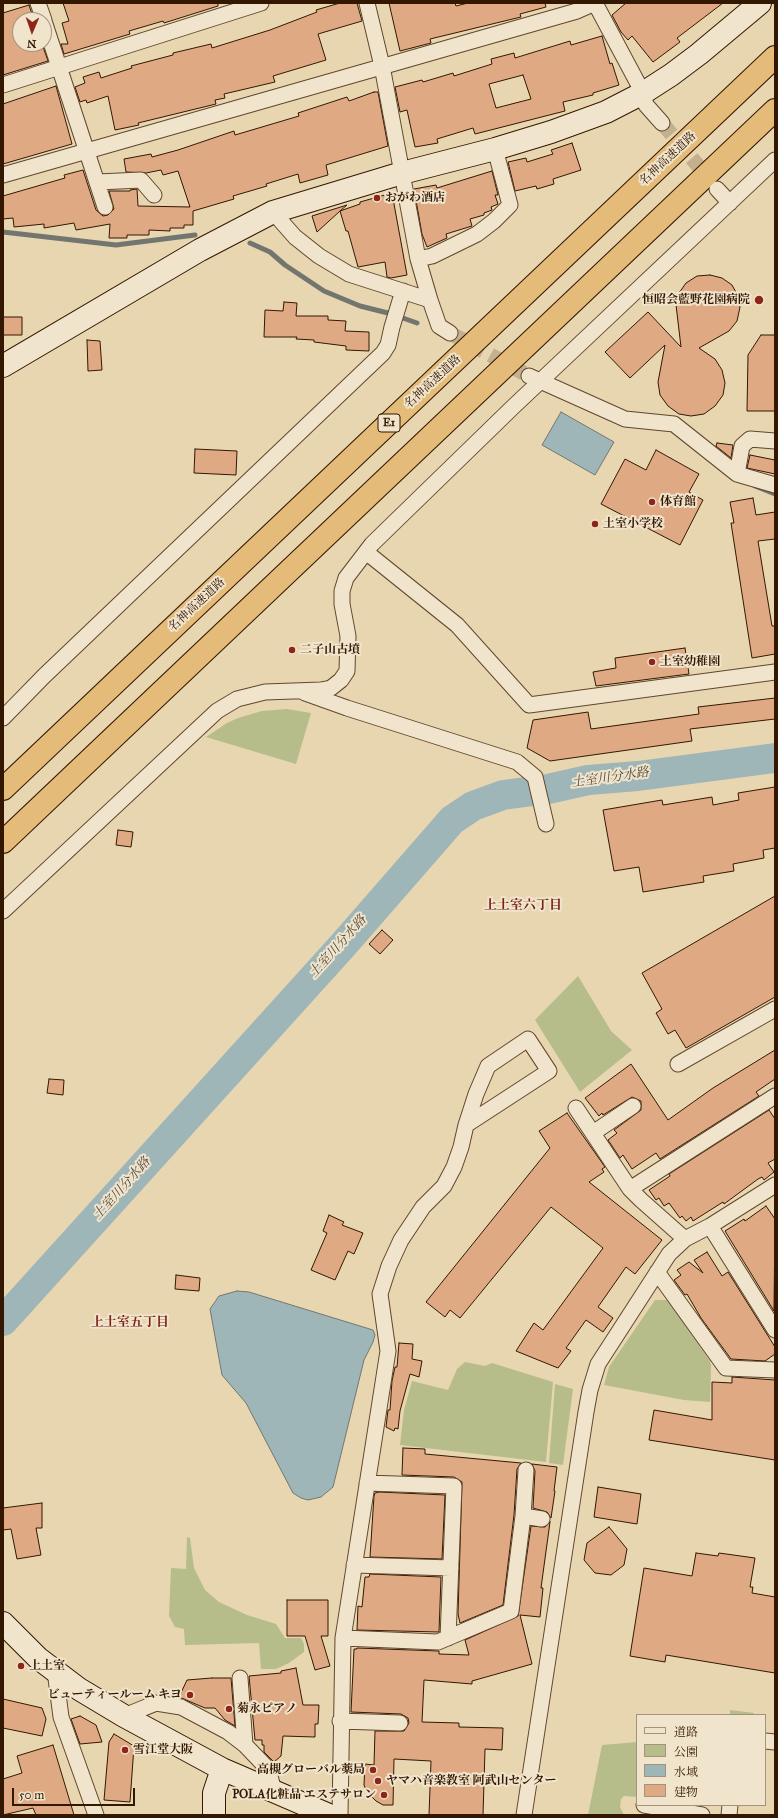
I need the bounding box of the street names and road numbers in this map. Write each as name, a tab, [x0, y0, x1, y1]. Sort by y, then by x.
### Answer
street label: 名神高速道路	[637, 129, 699, 189]
street label: 名神高速道路	[402, 352, 464, 412]
road number: E1	[378, 414, 400, 432]
street label: 名神高速道路	[166, 575, 228, 635]

